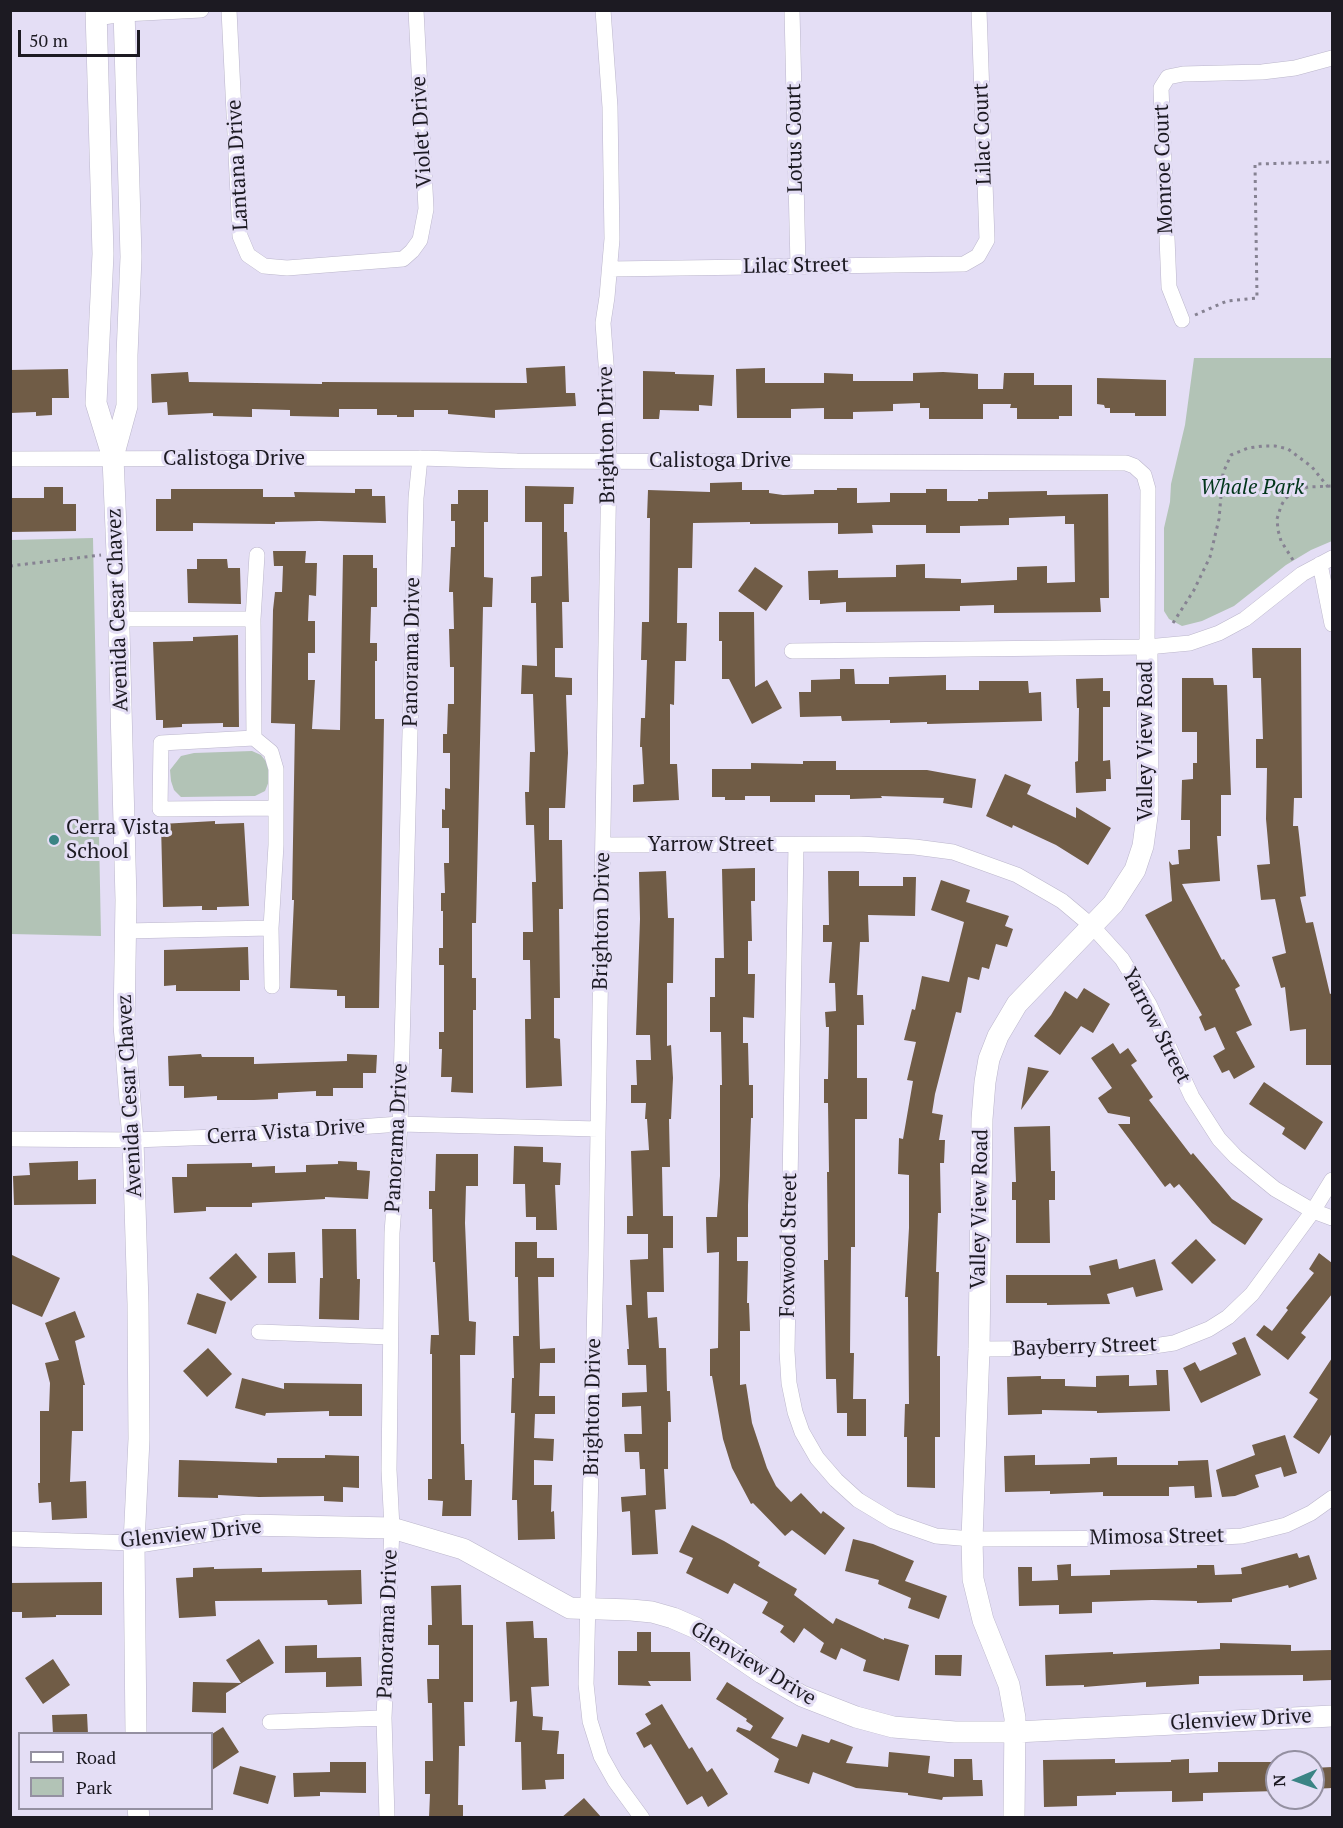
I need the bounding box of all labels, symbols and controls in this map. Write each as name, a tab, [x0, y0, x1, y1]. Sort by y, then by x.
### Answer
scale bar	[21, 18, 142, 56]
text: 50 m	[29, 28, 68, 52]
street label: Violet Drive	[406, 75, 438, 189]
street label: Lilac Court	[969, 82, 997, 186]
street label: Lotus Court	[781, 83, 809, 193]
street label: Lantana Drive	[222, 99, 254, 231]
street label: Monroe Court	[1149, 104, 1179, 234]
street label: Lilac Street	[743, 252, 849, 280]
street label: Brighton Drive	[593, 366, 621, 504]
street label: Calistoga Drive	[163, 446, 305, 472]
street label: Calistoga Drive	[649, 448, 791, 474]
park label: Whale Park	[1200, 475, 1304, 501]
street label: Avenida Cesar Chavez	[102, 508, 134, 712]
street label: Panorama Drive	[398, 577, 426, 727]
street label: Valley View Road	[1133, 661, 1159, 821]
place label: Cerra Vista School	[66, 815, 170, 865]
street label: Yarrow Street	[648, 832, 774, 858]
marker: Cerra Vista School	[47, 833, 61, 847]
street label: Brighton Drive	[588, 852, 616, 990]
street label: Yarrow Street	[1116, 964, 1196, 1088]
street label: Avenida Cesar Chavez	[112, 994, 148, 1198]
street label: Panorama Drive	[380, 1063, 414, 1213]
street label: Cerra Vista Drive	[206, 1114, 366, 1150]
street label: Valley View Road	[966, 1129, 994, 1289]
street label: Foxwood Street	[775, 1172, 803, 1318]
street label: Bayberry Street	[1012, 1332, 1158, 1362]
street label: Brighton Drive	[579, 1338, 607, 1476]
street label: Glenview Drive	[119, 1514, 263, 1554]
street label: Mimosa Street	[1089, 1523, 1225, 1551]
street label: Panorama Drive	[373, 1549, 403, 1699]
street label: Glenview Drive	[686, 1617, 820, 1711]
street label: Glenview Drive	[1170, 1704, 1312, 1736]
legend	[18, 1732, 213, 1810]
text: Road	[76, 1745, 116, 1769]
north arrow	[1265, 1750, 1325, 1810]
text: N	[1268, 1774, 1290, 1787]
text: Park	[76, 1775, 112, 1799]

